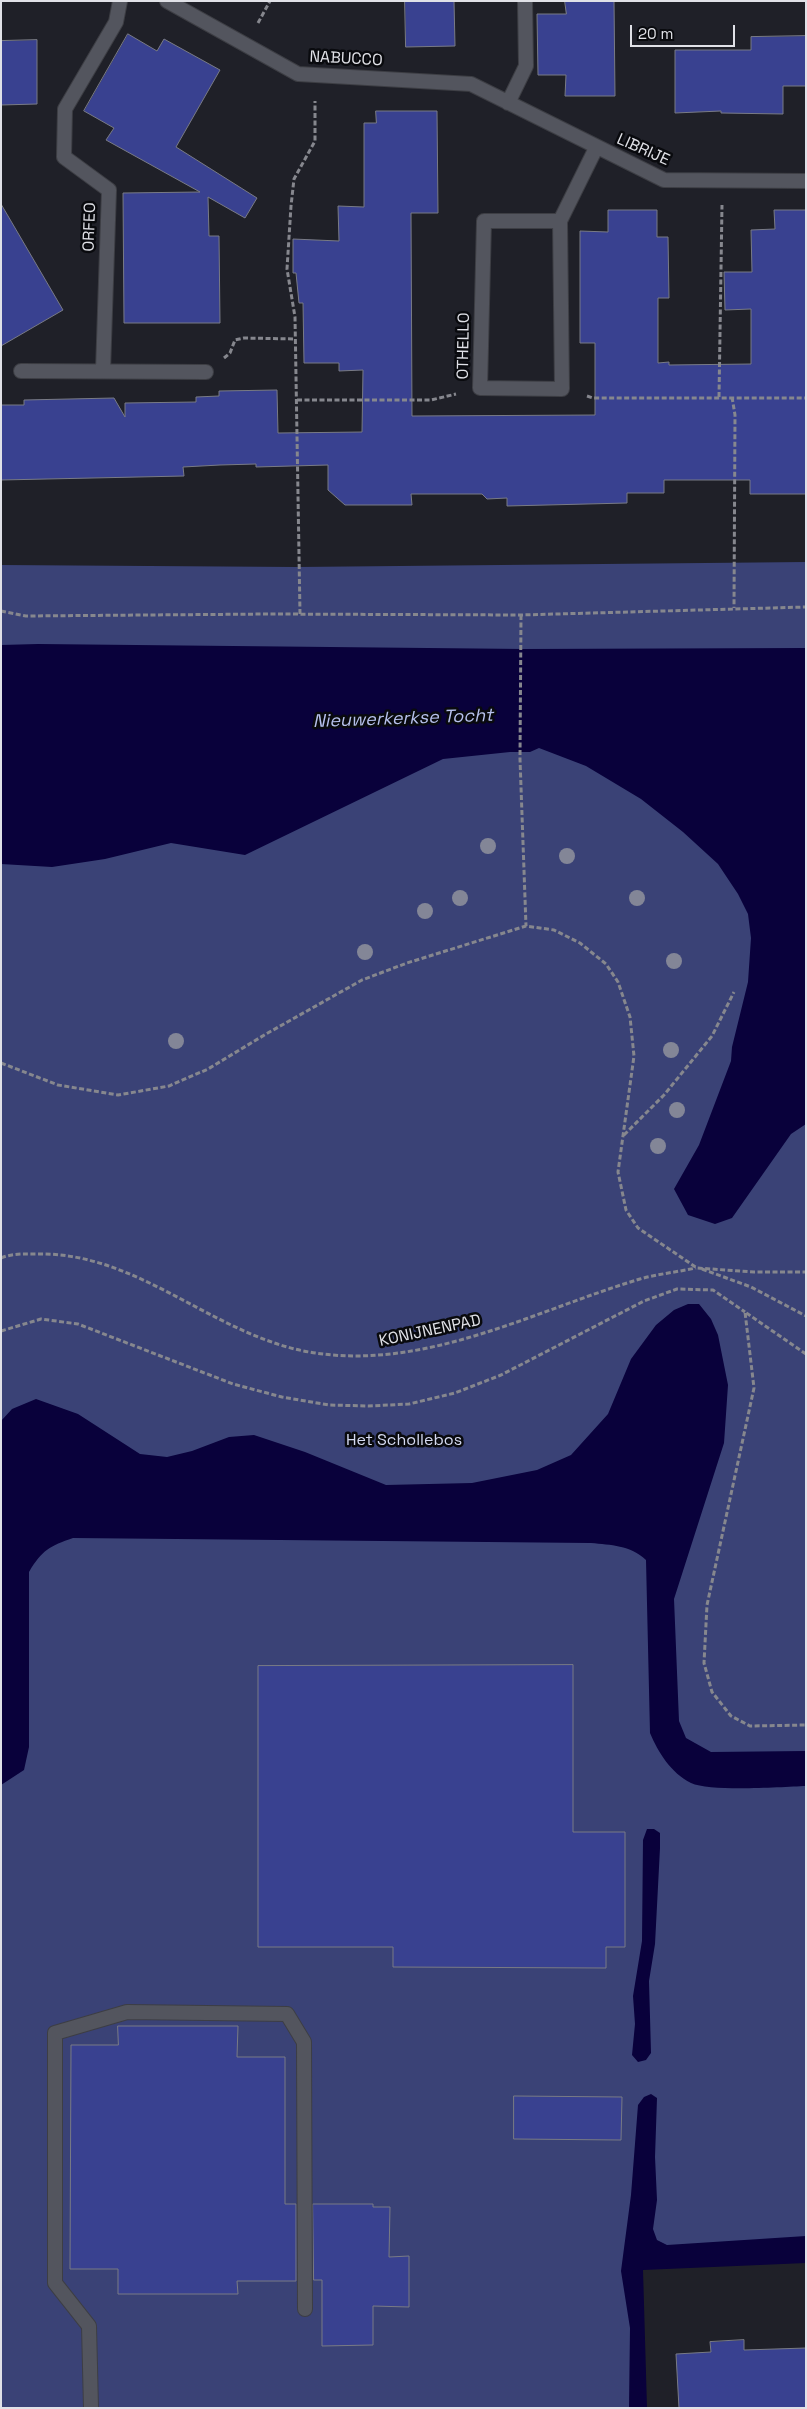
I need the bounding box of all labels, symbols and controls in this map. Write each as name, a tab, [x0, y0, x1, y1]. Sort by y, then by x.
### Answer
scale bar	[632, 15, 737, 47]
text: 20 m	[638, 24, 673, 43]
street label: NABUCCO	[309, 47, 383, 71]
street label: LIBRIJE	[614, 130, 672, 170]
street label: ORFEO	[80, 202, 100, 252]
street label: OTHELLO	[454, 312, 474, 380]
water label: Nieuwerkerkse Tocht	[313, 705, 493, 733]
street label: KONIJNENPAD	[377, 1311, 483, 1351]
park label: Het Schollebos	[346, 1431, 462, 1451]

